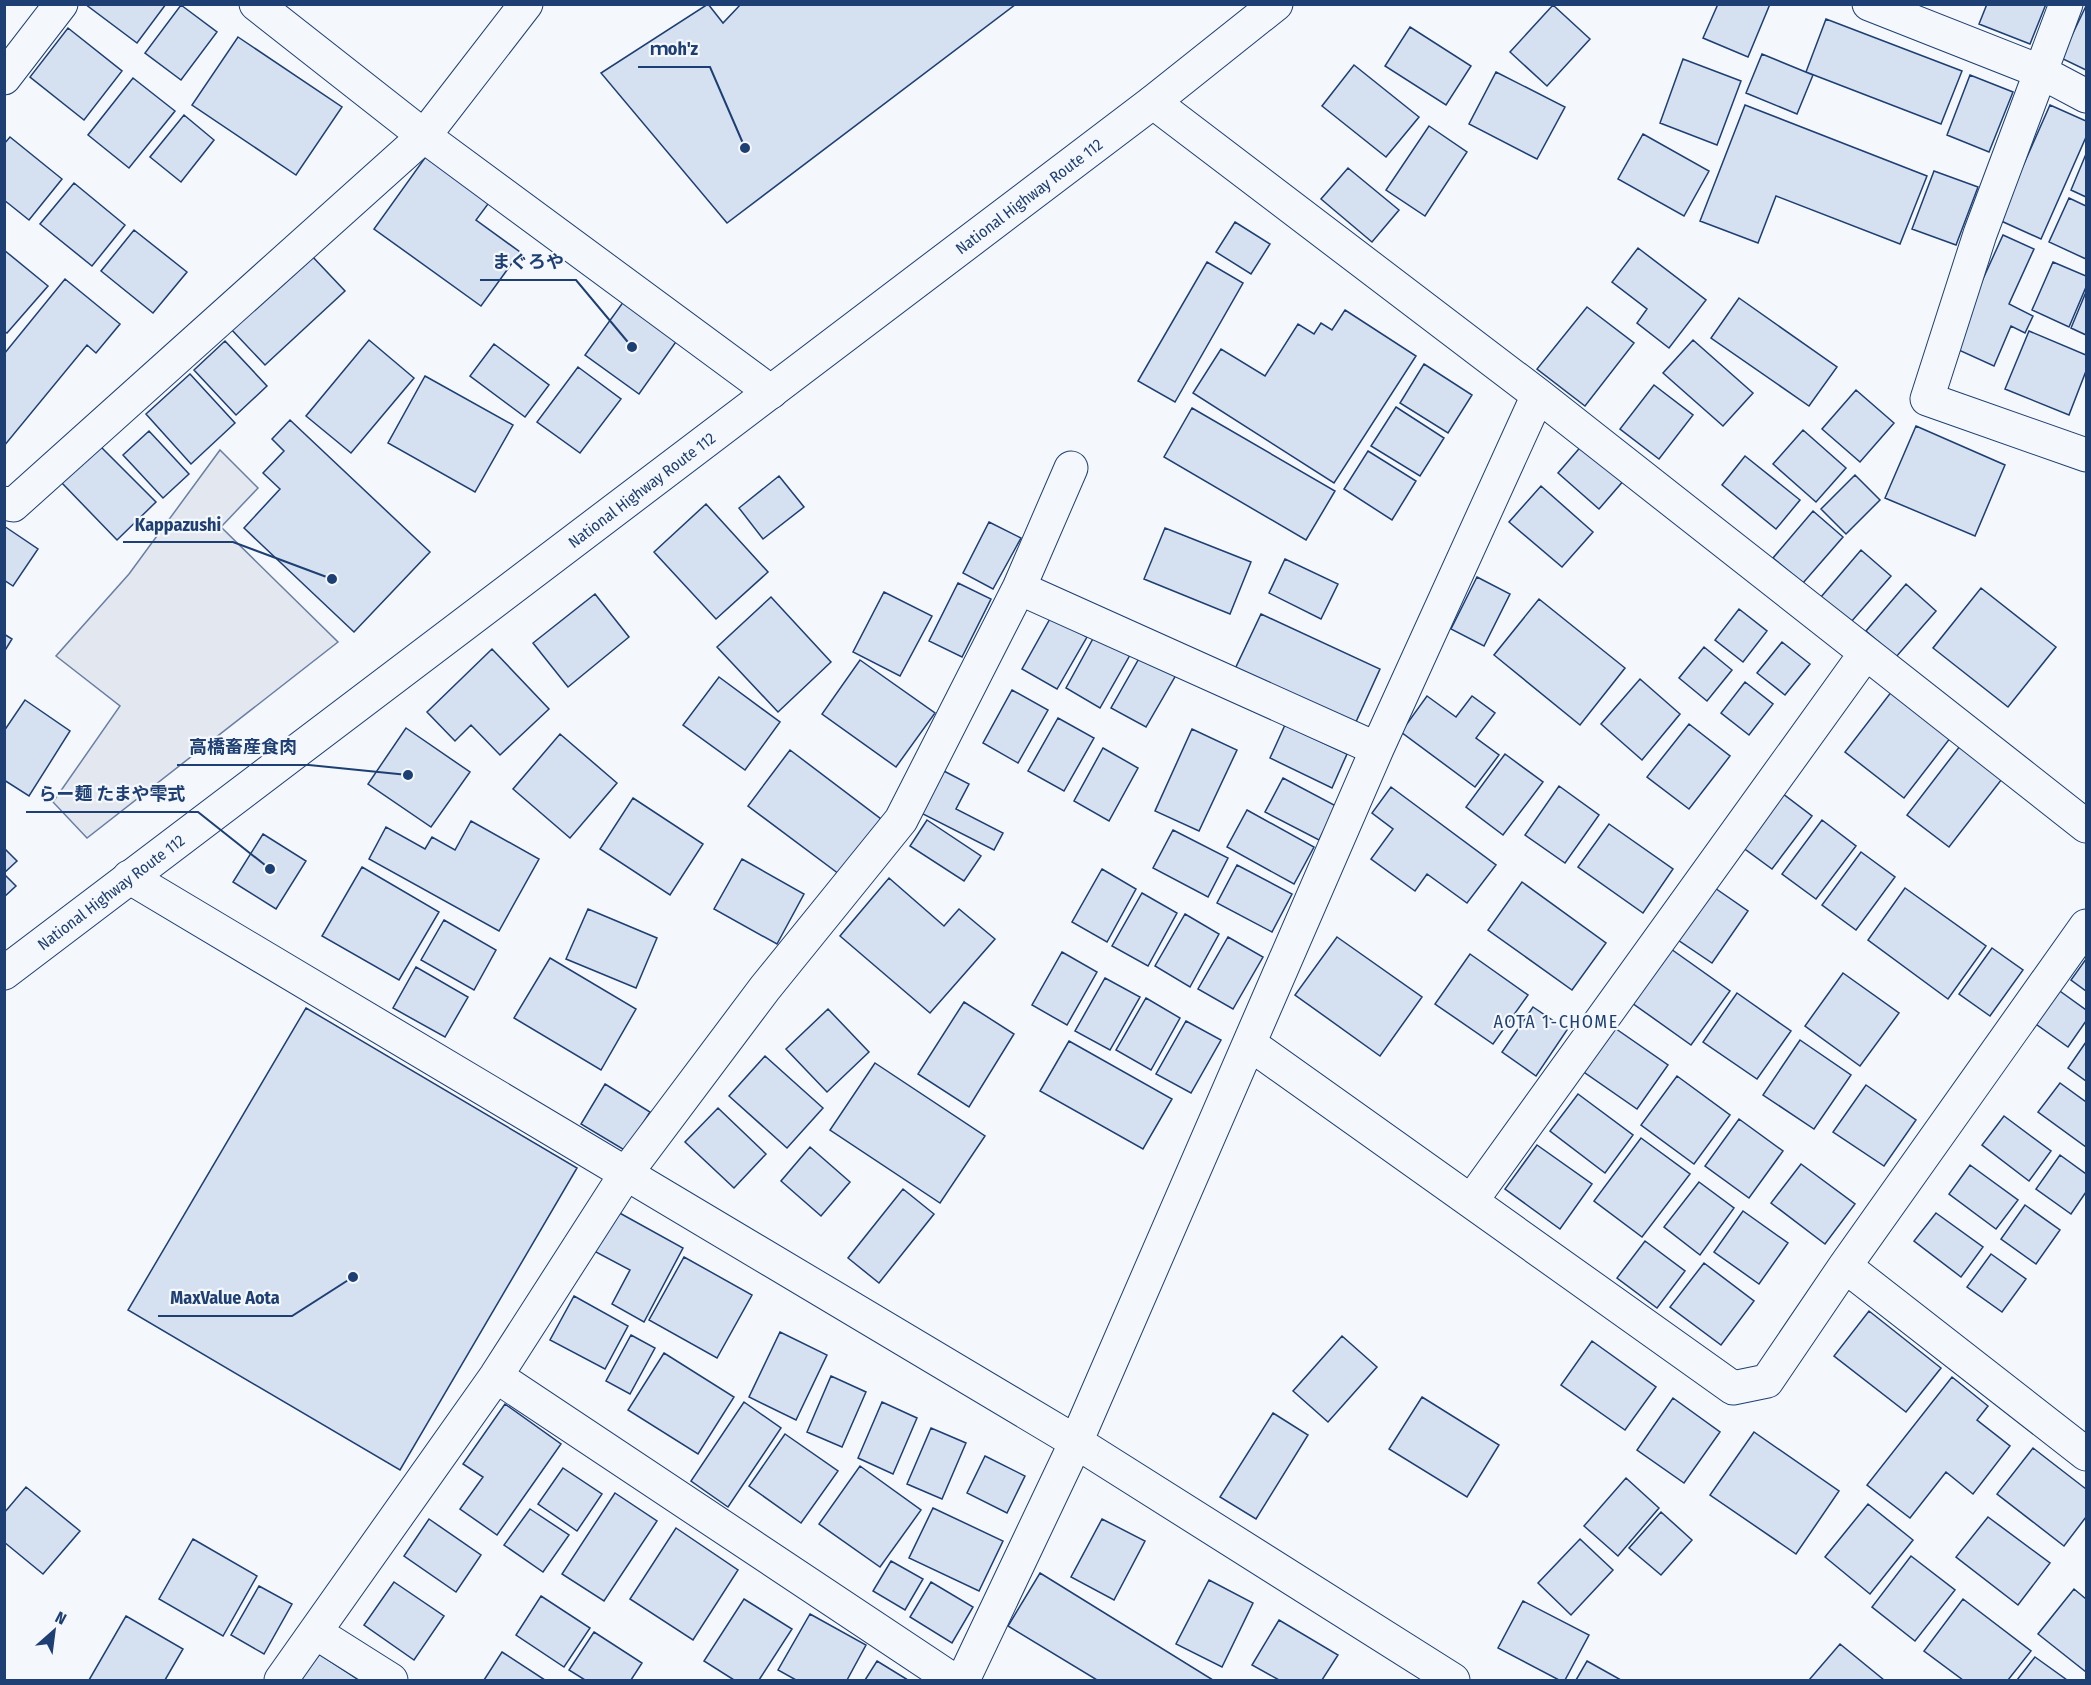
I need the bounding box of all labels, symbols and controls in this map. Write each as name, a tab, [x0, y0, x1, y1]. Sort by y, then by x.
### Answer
callout: ｍoh'z	[638, 31, 710, 67]
text: ｍoh'z	[650, 38, 699, 60]
street label: National Highway Route 112	[952, 135, 1106, 258]
callout: まぐろや	[480, 244, 576, 280]
text: まぐろや	[492, 251, 564, 273]
street label: National Highway Route 112	[565, 428, 719, 552]
callout: Kappazushi	[123, 506, 233, 542]
text: Kappazushi	[135, 514, 221, 536]
callout: 高橋畜産食肉	[177, 729, 309, 765]
text: 高橋畜産食肉	[189, 736, 297, 758]
callout: らー麺 たまや雫式	[26, 776, 198, 812]
text: らー麺 たまや雫式	[38, 783, 186, 805]
street label: National Highway Route 112	[34, 831, 188, 954]
district label: AOTA 1-CHOME	[1493, 1011, 1619, 1033]
callout: MaxValue Aota	[158, 1280, 292, 1316]
text: MaxValue Aota	[170, 1287, 280, 1309]
north arrow	[24, 1601, 84, 1661]
text: N	[52, 1608, 70, 1629]

